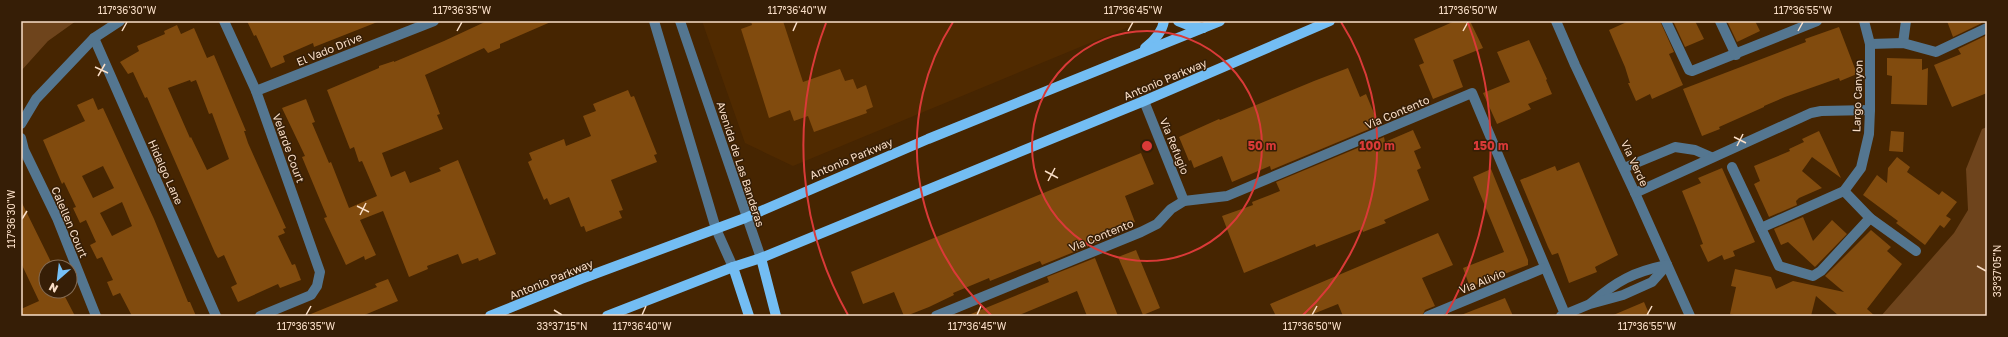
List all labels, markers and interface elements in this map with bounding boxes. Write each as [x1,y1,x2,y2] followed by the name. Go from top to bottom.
[98,4,157,16] text: 117°36'30"W
[433,4,492,16] text: 117°36'35"W
[768,4,827,16] text: 117°36'40"W
[1104,4,1163,16] text: 117°36'45"W
[1439,4,1498,16] text: 117°36'50"W
[1774,4,1833,16] text: 117°36'55"W
[294,30,364,68] street label: El Vado Drive
[1122,56,1208,102] street label: Antonio Parkway
[1849,60,1865,132] street label: Largo Canyon
[1363,92,1431,131] street label: Via Contento
[715,100,768,229] street label: Avenida de Las Banderas
[270,112,308,184] street label: Velarde Court
[1158,116,1192,177] street label: Via Refugio
[808,135,894,181] street label: Antonio Parkway
[146,138,186,206] street label: Hidalgo Lane
[1248,138,1276,153] text: 50 m
[1359,138,1395,153] text: 100 m
[1474,138,1508,153] text: 150 m
[1619,138,1651,188] street label: Via Verde
[1140,139,1154,153] centre of rings
[49,184,91,260] street label: Calellen Court
[5,189,17,248] text: 117°36'30"W
[1067,216,1136,254] street label: Via Contento
[1991,245,2003,297] text: 33°37'05"N
[507,256,595,302] street label: Antonio Parkway
[38,259,78,299] north arrow
[1457,266,1507,296] street label: Via Alivio
[46,281,60,296] text: N
[277,320,336,332] text: 117°36'35"W
[536,320,588,332] text: 33°37'15"N
[613,320,672,332] text: 117°36'40"W
[948,320,1007,332] text: 117°36'45"W
[1283,320,1342,332] text: 117°36'50"W
[1618,320,1677,332] text: 117°36'55"W

